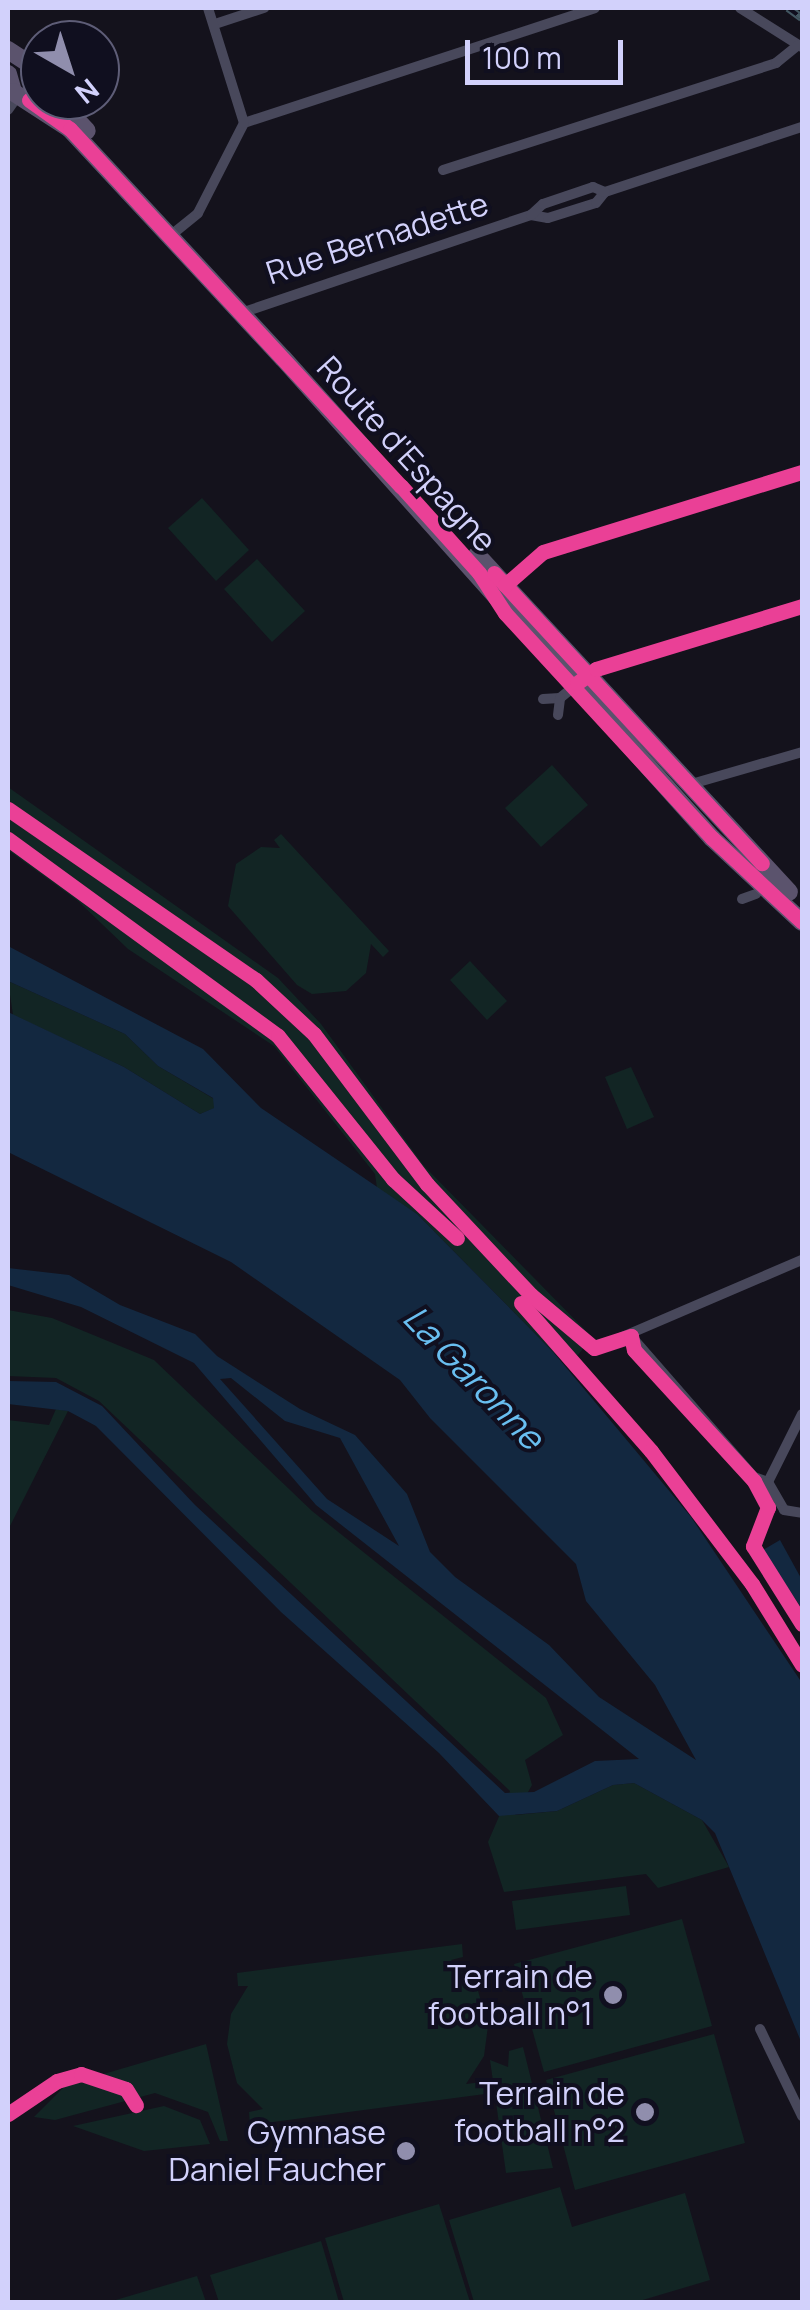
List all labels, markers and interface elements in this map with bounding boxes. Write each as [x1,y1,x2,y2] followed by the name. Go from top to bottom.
[20,20,120,120] north arrow
[470,20,628,82] scale bar
[482,37,562,78] text: 100 m
[68,71,107,113] text: N
[261,184,493,292] street label: Rue Bernadette
[309,348,505,560] street label: Route d'Espagne
[395,1296,553,1458] water label: La Garonne
[428,1958,593,2033] place label: Terrain de football n°1
[602,1984,624,2006] marker: Terrain de football n°1
[454,2075,625,2150] place label: Terrain de football n°2
[634,2101,656,2123] marker: Terrain de football n°2
[168,2114,386,2189] place label: Gymnase Daniel Faucher
[395,2140,417,2162] marker: Gymnase Daniel Faucher

